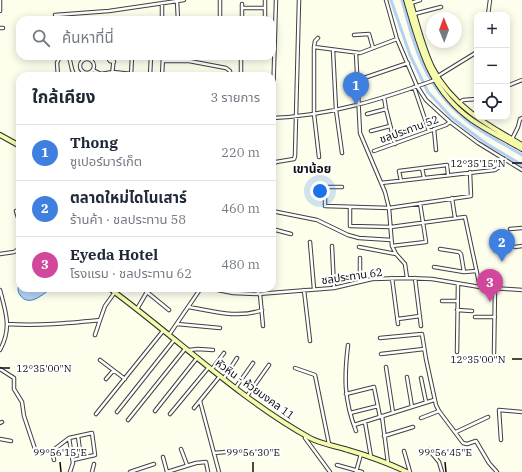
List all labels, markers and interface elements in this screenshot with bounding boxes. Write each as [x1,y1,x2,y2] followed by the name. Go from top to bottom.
[426,12,462,48] north arrow
[474,12,510,120] map controls
[474,12,510,48] button: +
[16,16,276,60] search box
[30,27,52,49] icon: search
[62,28,114,47] text: ค้นหาที่นี่
[474,48,510,84] button: −
[343,72,369,105] pin: 1
[474,84,510,120] button: locate
[32,86,95,108] text: ใกล้เคียง
[210,89,260,106] text: 3 รายการ
[378,112,440,146] street label: ชลประทาน 52
[70,133,118,152] text: Thong
[41,144,49,161] text: 1
[221,144,260,161] text: 220 m
[70,153,142,170] text: ซูเปอร์มาร์เก็ต
[451,157,506,170] text: 12°35'15"N
[293,161,331,176] district label: เขาน้อย
[310,181,330,201] your location
[70,188,187,207] text: ตลาดใหม่ไดโนเสาร์
[41,200,49,217] text: 2
[221,200,260,217] text: 460 m
[70,211,186,228] text: ร้านค้า · ชลประทาน 58
[489,229,515,262] pin: 2
[70,245,158,264] text: Eyeda Hotel
[41,256,49,273] text: 3
[221,256,260,273] text: 480 m
[70,265,192,282] text: โรงแรม · ชลประทาน 62
[320,265,384,287] street label: ชลประทาน 62
[477,269,503,302] pin: 3
[451,353,506,366] text: 12°35'00"N
[213,356,297,422] street label: หัวหิน - ห้วยมงคล 11
[17,362,72,375] text: 12°35'00"N
[33,446,87,459] text: 99°56'15"E
[226,446,280,459] text: 99°56'30"E
[418,446,472,459] text: 99°56'45"E

